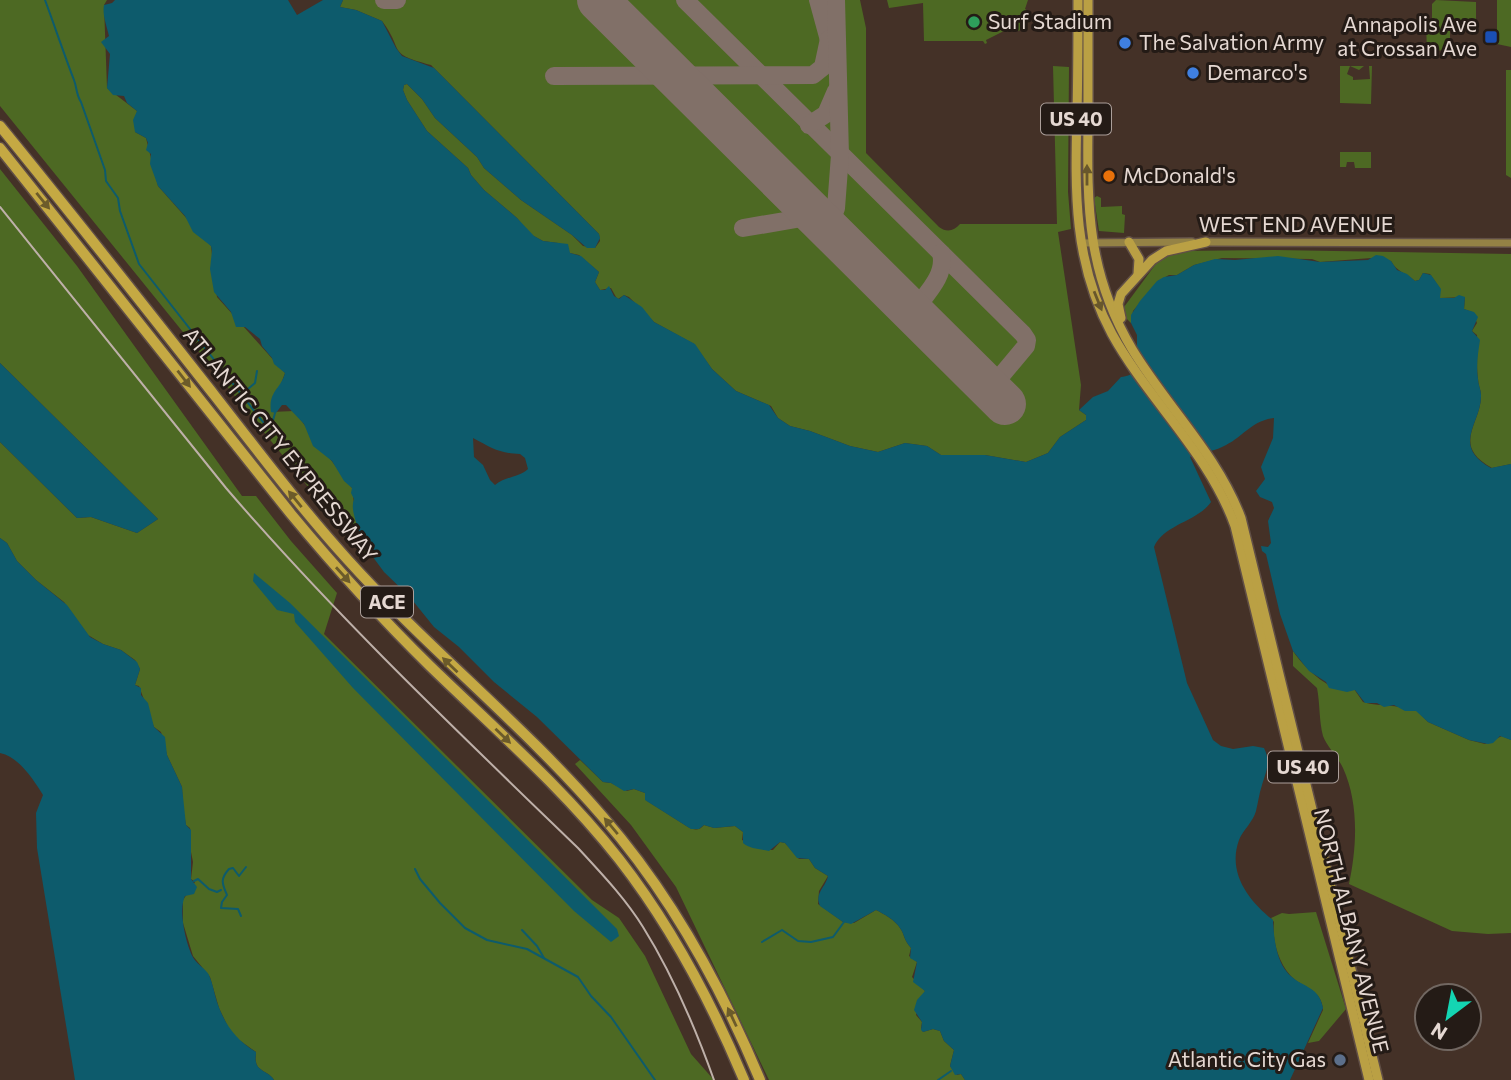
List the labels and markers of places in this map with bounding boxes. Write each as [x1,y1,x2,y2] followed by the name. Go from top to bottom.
[988,8,1112,33] place label: Surf Stadium
[1337,11,1477,60] place label: Annapolis Ave at Crossan Ave
[966,14,982,30] marker: Surf Stadium
[1139,29,1324,54] place label: The Salvation Army
[1483,29,1499,45] marker: Annapolis Ave at Crossan Ave
[1117,35,1133,51] marker: The Salvation Army
[1207,59,1308,84] place label: Demarco's
[1185,65,1201,81] marker: Demarco's
[1123,162,1236,187] place label: McDonald's
[1101,168,1117,184] marker: McDonald's
[1168,1046,1326,1071] place label: Atlantic City Gas
[1332,1052,1348,1068] marker: Atlantic City Gas

